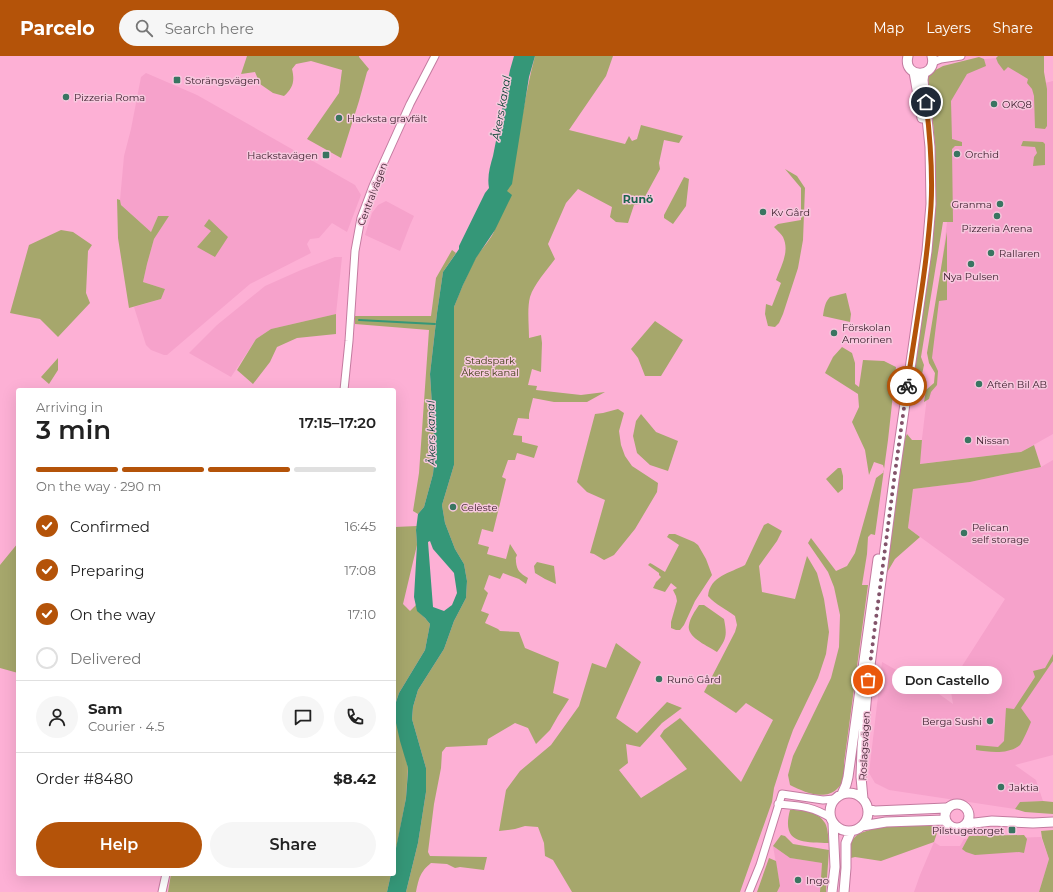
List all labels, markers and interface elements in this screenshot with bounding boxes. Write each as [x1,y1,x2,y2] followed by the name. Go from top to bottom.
[119,10,399,46] search box
[20,17,95,40] text: Parcelo
[133,17,155,39] icon: search
[165,19,254,38] text: Search here
[873,19,904,37] text: Map
[926,19,971,37] text: Layers
[993,19,1033,37] text: Share
[185,74,260,87] place label: Storängsvägen
[172,75,182,85] marker: Storängsvägen
[488,75,514,142] water label: Åkers kanal
[909,85,943,119] pin
[74,91,145,104] place label: Pizzeria Roma
[915,91,937,113] icon: home
[61,92,71,102] marker: Pizzeria Roma
[1002,98,1032,111] place label: OKQ8
[989,99,999,109] marker: OKQ8
[347,112,427,125] place label: Hacksta gravfält
[334,113,344,123] marker: Hacksta gravfält
[965,148,999,161] place label: Orchid
[247,149,318,162] place label: Hackstavägen
[952,149,962,159] marker: Orchid
[321,150,331,160] marker: Hackstavägen
[354,161,390,228] street label: Centralvägen
[623,192,653,206] district label: Runö
[951,198,992,211] place label: Granma
[995,199,1005,209] marker: Granma
[771,206,810,219] place label: Kv Gård
[758,207,768,217] marker: Kv Gård
[992,211,1002,221] marker: Pizzeria Arena
[962,222,1032,235] place label: Pizzeria Arena
[999,247,1040,260] place label: Rallaren
[986,248,996,258] marker: Rallaren
[966,259,976,269] marker: Nya Pulsen
[943,270,999,283] place label: Nya Pulsen
[842,321,892,346] place label: Förskolan Amorinen
[829,328,839,338] marker: Förskolan Amorinen
[461,354,519,379] park label: Stadspark Åkers kanal
[887,366,927,406] courier
[896,375,918,397] icon: bike
[987,378,1047,391] place label: Aftén Bil AB
[974,379,984,389] marker: Aftén Bil AB
[36,399,103,415] text: Arriving in
[423,400,439,467] water label: Åkers kanal
[299,413,376,432] text: 17:15–17:20
[36,414,111,446] text: 3 min
[976,434,1009,447] place label: Nissan
[963,435,973,445] marker: Nissan
[36,478,161,494] text: On the way · 290 m
[461,501,497,514] place label: Celèste
[448,502,458,512] marker: Celèste
[36,515,58,537] icon: check
[70,517,150,536] text: Confirmed
[345,518,376,534] text: 16:45
[972,521,1029,546] place label: Pelican self storage
[959,528,969,538] marker: Pelican self storage
[36,559,58,581] icon: check
[70,561,145,580] text: Preparing
[344,562,376,578] text: 17:08
[36,603,58,625] icon: check
[70,605,155,624] text: On the way
[348,606,376,622] text: 17:10
[70,649,142,668] text: Delivered
[851,663,885,697] pin
[892,666,1002,694] callout: Don Castello
[857,669,879,691] icon: bag
[905,672,989,688] text: Don Castello
[667,673,721,686] place label: Runö Gård
[654,674,664,684] marker: Runö Gård
[36,696,78,738] button: person
[282,696,324,738] button: chat
[334,696,376,738] button: phone
[88,699,123,718] text: Sam
[856,711,873,781] street label: Roslagsvägen
[922,715,982,728] place label: Berga Sushi
[985,716,995,726] marker: Berga Sushi
[88,718,165,734] text: Courier · 4.5
[36,769,133,788] text: Order #8480
[333,769,376,788] text: $8.42
[1008,781,1039,794] place label: Jaktia
[996,782,1006,792] marker: Jaktia
[36,822,202,868] button: Help
[210,822,376,868] button: Share
[932,824,1004,837] place label: Pilstugetorget
[1007,825,1017,835] marker: Pilstugetorget
[806,874,829,887] place label: Ingo
[793,875,803,885] marker: Ingo

